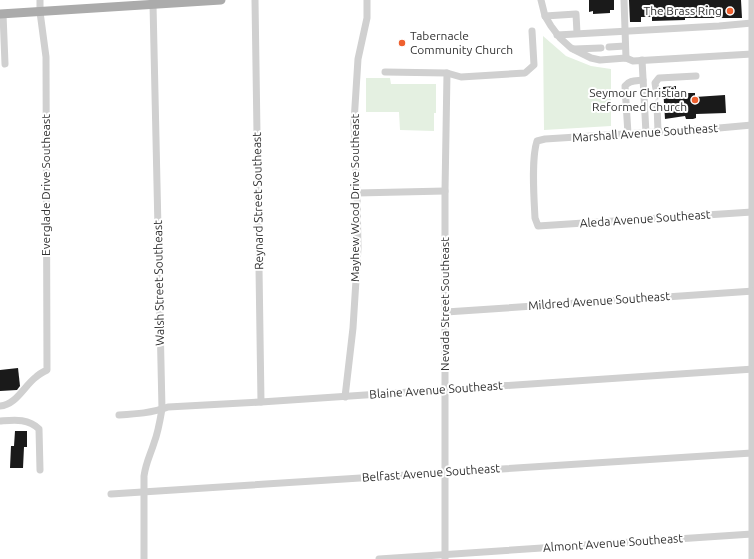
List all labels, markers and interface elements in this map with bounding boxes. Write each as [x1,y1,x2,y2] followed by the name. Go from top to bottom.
[643,4,722,17] place label: The Brass Ring
[725,6,735,16] marker: The Brass Ring
[410,29,513,56] place label: Tabernacle Community Church
[397,38,407,48] marker: Tabernacle Community Church
[589,86,687,113] place label: Seymour Christian Reformed Church
[690,95,700,105] marker: Seymour Christian Reformed Church
[39,114,52,256] street label: Everglade Drive Southeast
[348,114,361,282] street label: Mayhew Wood Drive Southeast
[572,121,719,144] street label: Marshall Avenue Southeast
[250,132,265,270] street label: Reynard Street Southeast
[579,207,711,230] street label: Aleda Avenue Southeast
[151,220,166,346] street label: Walsh Street Southeast
[438,237,451,371] street label: Nevada Street Southeast
[528,289,671,312] street label: Mildred Avenue Southeast
[369,378,503,401] street label: Blaine Avenue Southeast
[361,461,501,484] street label: Belfast Avenue Southeast
[543,531,684,554] street label: Almont Avenue Southeast

